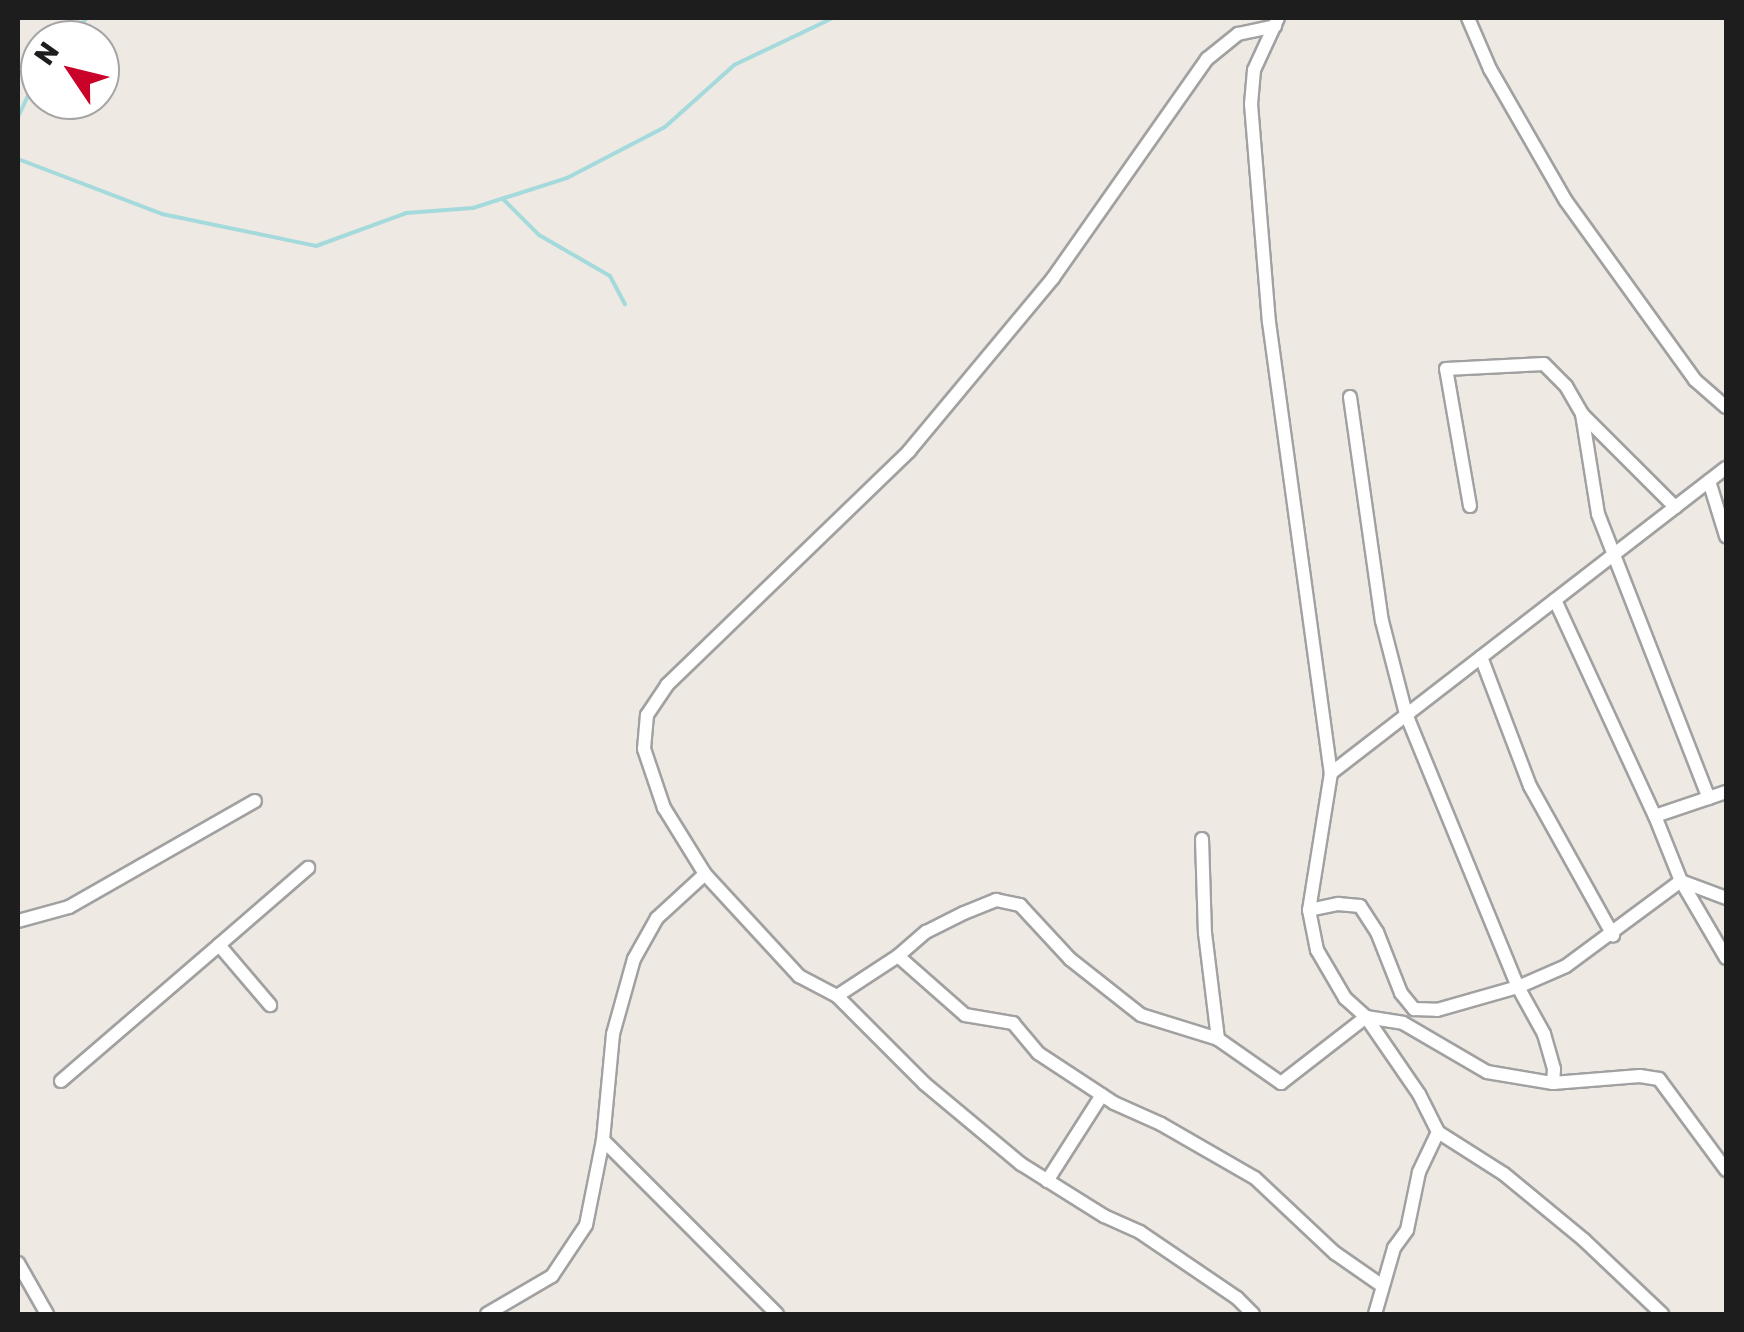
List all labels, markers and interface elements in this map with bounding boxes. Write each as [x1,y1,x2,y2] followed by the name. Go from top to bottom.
[20,20,120,120] north arrow
[27,36,66,71] text: N

